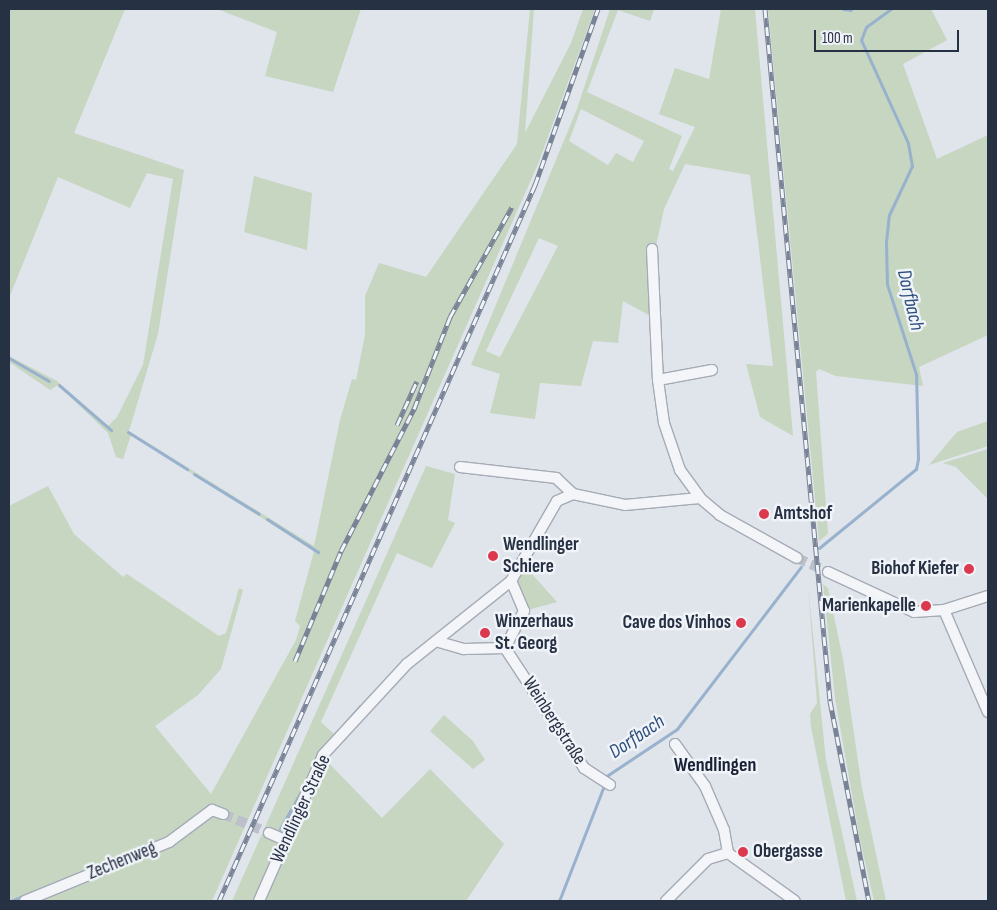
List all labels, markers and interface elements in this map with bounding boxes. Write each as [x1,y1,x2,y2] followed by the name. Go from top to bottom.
[817,20,962,52] scale bar
[822,29,853,48] text: 100 m
[891,267,929,333] water label: Dorfbach
[774,503,832,525] place label: Amtshof
[758,508,770,520] marker: Amtshof
[503,534,579,578] place label: Wendlinger Schiere
[487,550,499,562] marker: Wendlinger Schiere
[871,558,959,580] place label: Biohof Kiefer
[963,563,975,575] marker: Biohof Kiefer
[822,595,916,617] place label: Marienkapelle
[920,600,932,612] marker: Marienkapelle
[495,611,573,655] place label: Winzerhaus St. Georg
[622,612,731,634] place label: Cave dos Vinhos
[735,617,747,629] marker: Cave dos Vinhos
[479,627,491,639] marker: Winzerhaus St. Georg
[517,673,591,769] street label: Weinbergstraße
[605,710,669,764] water label: Dorfbach
[266,751,336,867] street label: Wendlinger Straße
[674,753,756,777] district label: Wendlingen
[84,837,160,885] street label: Zechenweg
[753,841,823,863] place label: Obergasse
[737,846,749,858] marker: Obergasse

